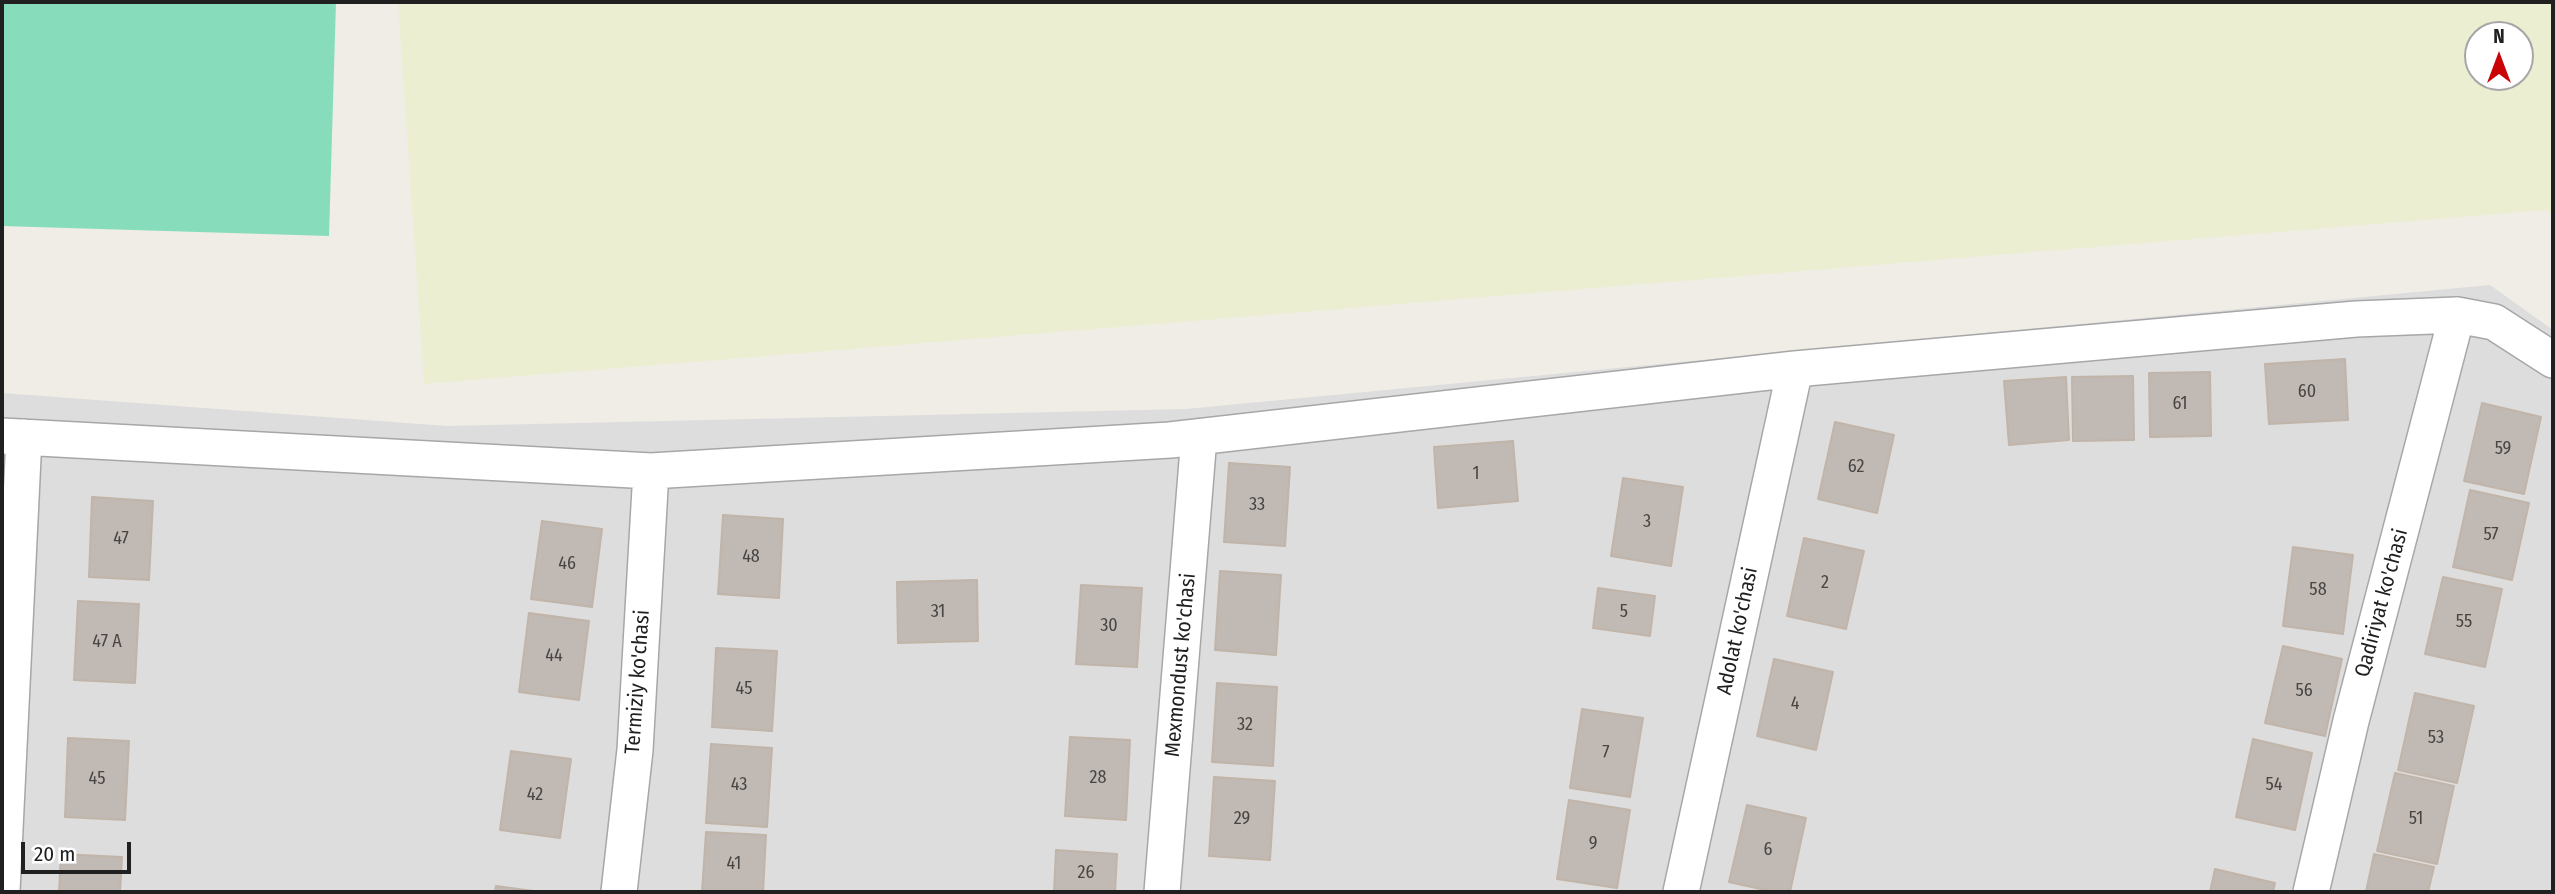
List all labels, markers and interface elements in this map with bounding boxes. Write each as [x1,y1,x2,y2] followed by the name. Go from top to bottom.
[2464,21,2534,91] north arrow
[2493,25,2505,48] text: N
[2298,381,2316,403] house number: 60
[2172,393,2188,415] house number: 61
[2495,438,2511,460] house number: 59
[1848,456,1864,478] house number: 62
[1472,463,1480,485] house number: 1
[1249,494,1265,516] house number: 33
[1643,511,1651,533] house number: 3
[2483,524,2499,546] house number: 57
[2350,526,2414,680] street label: Qadiriyat ko'chasi
[113,528,129,550] house number: 47
[742,546,760,568] house number: 48
[558,553,576,575] house number: 46
[1712,565,1764,697] street label: Adolat ko'chasi
[1160,572,1202,758] street label: Mexmondust ko'chasi
[1821,572,1829,594] house number: 2
[2309,579,2327,601] house number: 58
[931,601,945,623] house number: 31
[1620,601,1628,623] house number: 5
[620,609,656,755] street label: Termiziy ko'chasi
[2456,611,2472,633] house number: 55
[1100,615,1118,637] house number: 30
[92,631,122,653] house number: 47 А
[545,645,563,667] house number: 44
[736,678,752,700] house number: 45
[2295,680,2313,702] house number: 56
[1791,693,1799,715] house number: 4
[1237,714,1253,736] house number: 32
[2428,727,2444,749] house number: 53
[1602,742,1610,764] house number: 7
[1090,767,1106,789] house number: 28
[89,768,105,790] house number: 45
[731,774,747,796] house number: 43
[2266,774,2282,796] house number: 54
[527,784,543,806] house number: 42
[1234,808,1250,830] house number: 29
[2409,808,2423,830] house number: 51
[24,828,135,872] scale bar
[1589,833,1597,855] house number: 9
[1764,839,1772,861] house number: 6
[34,841,75,867] text: 20 m
[727,853,741,875] house number: 41
[1078,862,1094,884] house number: 26

